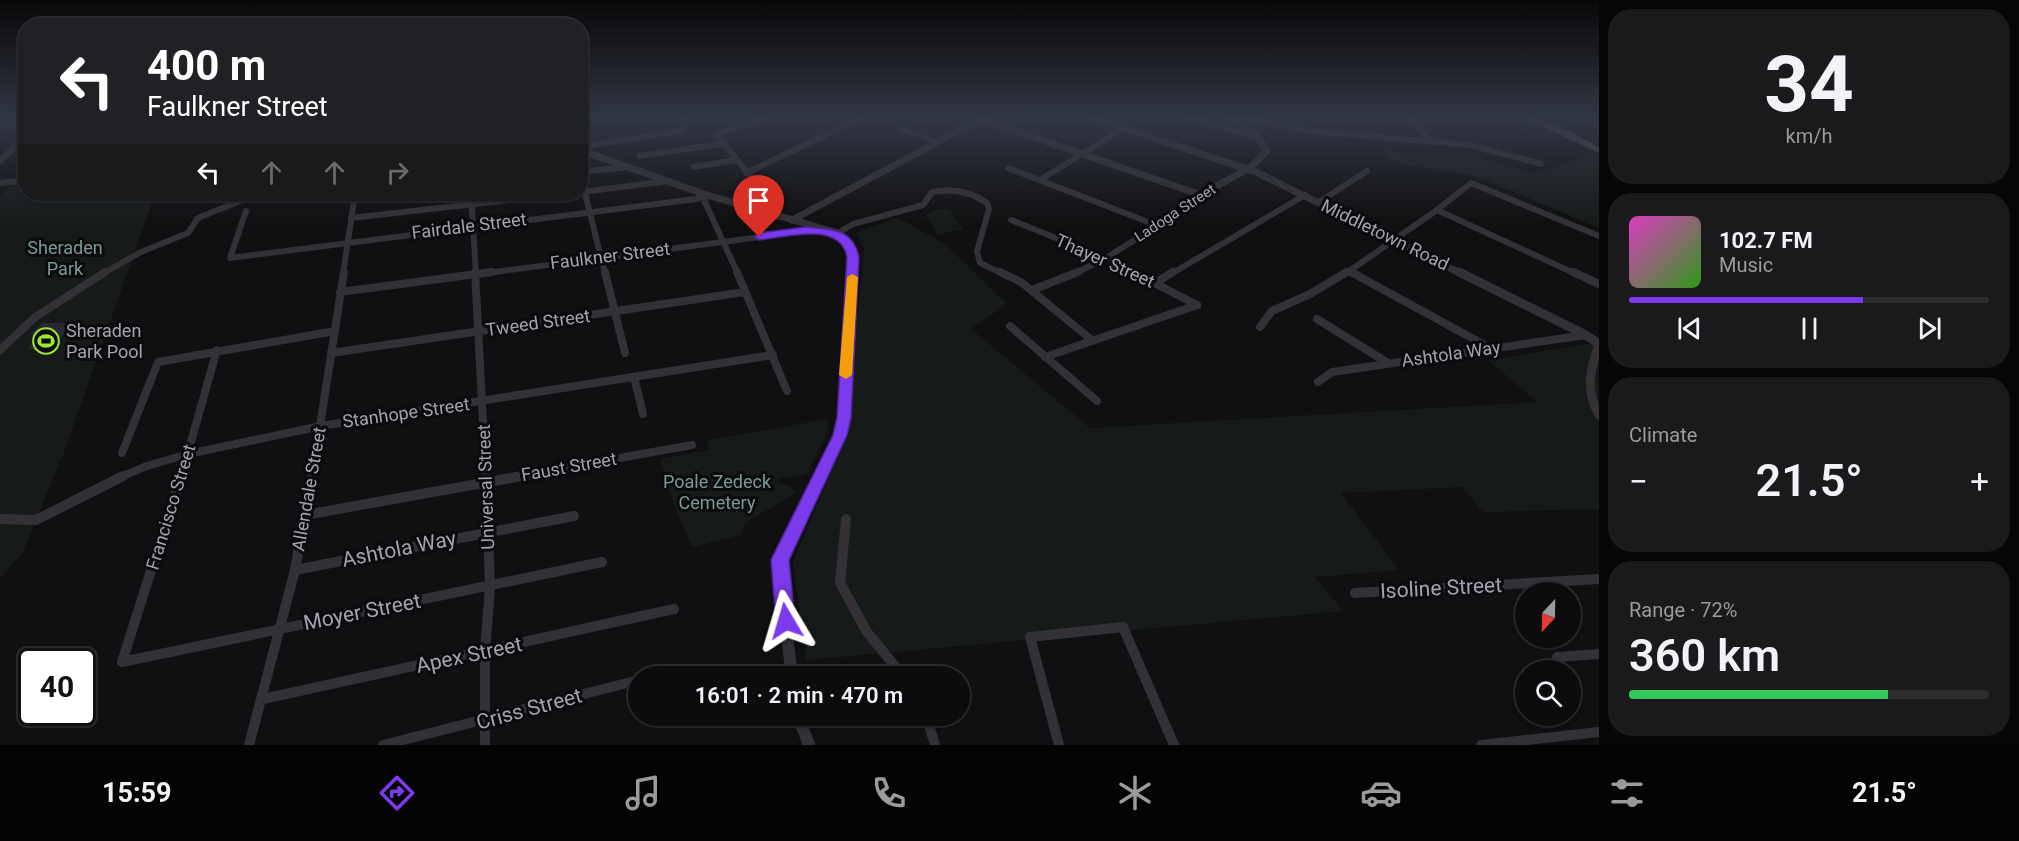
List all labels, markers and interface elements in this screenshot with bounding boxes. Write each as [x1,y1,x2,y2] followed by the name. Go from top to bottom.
[1764,39,1854,130] text: 34
[147,41,266,90] text: 400 m
[48,42,126,120] icon: left
[147,91,328,123] text: Faulkner Street
[1786,124,1832,148] text: km/h
[192,156,225,189] icon: left
[255,156,288,189] icon: ahead
[318,156,351,189] icon: ahead
[381,156,414,189] icon: right
[733,175,784,237] pin
[1131,180,1219,246] street label: Ladoga Street
[742,184,775,217] icon: arrive
[1318,195,1453,275] street label: Middletown Road
[410,208,528,243] street label: Fairdale Street
[1719,228,1813,253] text: 102.7 FM
[1052,229,1158,292] street label: Thayer Street
[27,237,103,279] park label: Sheraden Park
[549,238,671,273] street label: Faulkner Street
[1719,253,1773,277] text: Music
[484,305,591,340] street label: Tweed Street
[1673,312,1706,345] icon: previous
[1793,312,1826,345] icon: pause
[1913,312,1946,345] icon: next
[66,320,143,362] place label: Sheraden Park Pool
[31,326,61,356] sports icon: Sheraden Park Pool
[1400,336,1502,371] street label: Ashtola Way
[341,393,471,432] street label: Stanhope Street
[1629,423,1697,447] text: Climate
[473,424,498,550] street label: Universal Street
[287,425,330,553] street label: Allendale Street
[141,442,200,572] street label: Francisco Street
[520,448,618,485] street label: Faust Street
[1755,454,1863,507] text: 21.5°
[1629,462,1648,501] text: −
[1970,462,1989,501] text: +
[663,471,772,513] park label: Poale Zedeck Cemetery
[340,526,458,572] street label: Ashtola Way
[1379,573,1503,603] street label: Isoline Street
[1515,582,1581,648] north arrow
[1515,582,1581,726] map controls
[301,589,423,635] street label: Moyer Street
[754,589,818,653] position arrow
[1629,598,1737,622] text: Range · 72%
[1629,629,1780,682] text: 360 km
[414,632,524,678] street label: Apex Street
[18,648,96,726] speed limit sign: 40
[1515,660,1581,726] button: search
[474,683,584,735] street label: Criss Street
[695,683,903,708] text: 16:01 · 2 min · 470 m
[376,772,418,814] icon: directions
[622,772,664,814] icon: music
[868,772,910,814] icon: phone
[1114,772,1156,814] icon: climate
[1360,772,1402,814] icon: car
[1606,772,1648,814] icon: filters
[102,777,172,809] text: 15:59
[1852,777,1917,809] text: 21.5°

